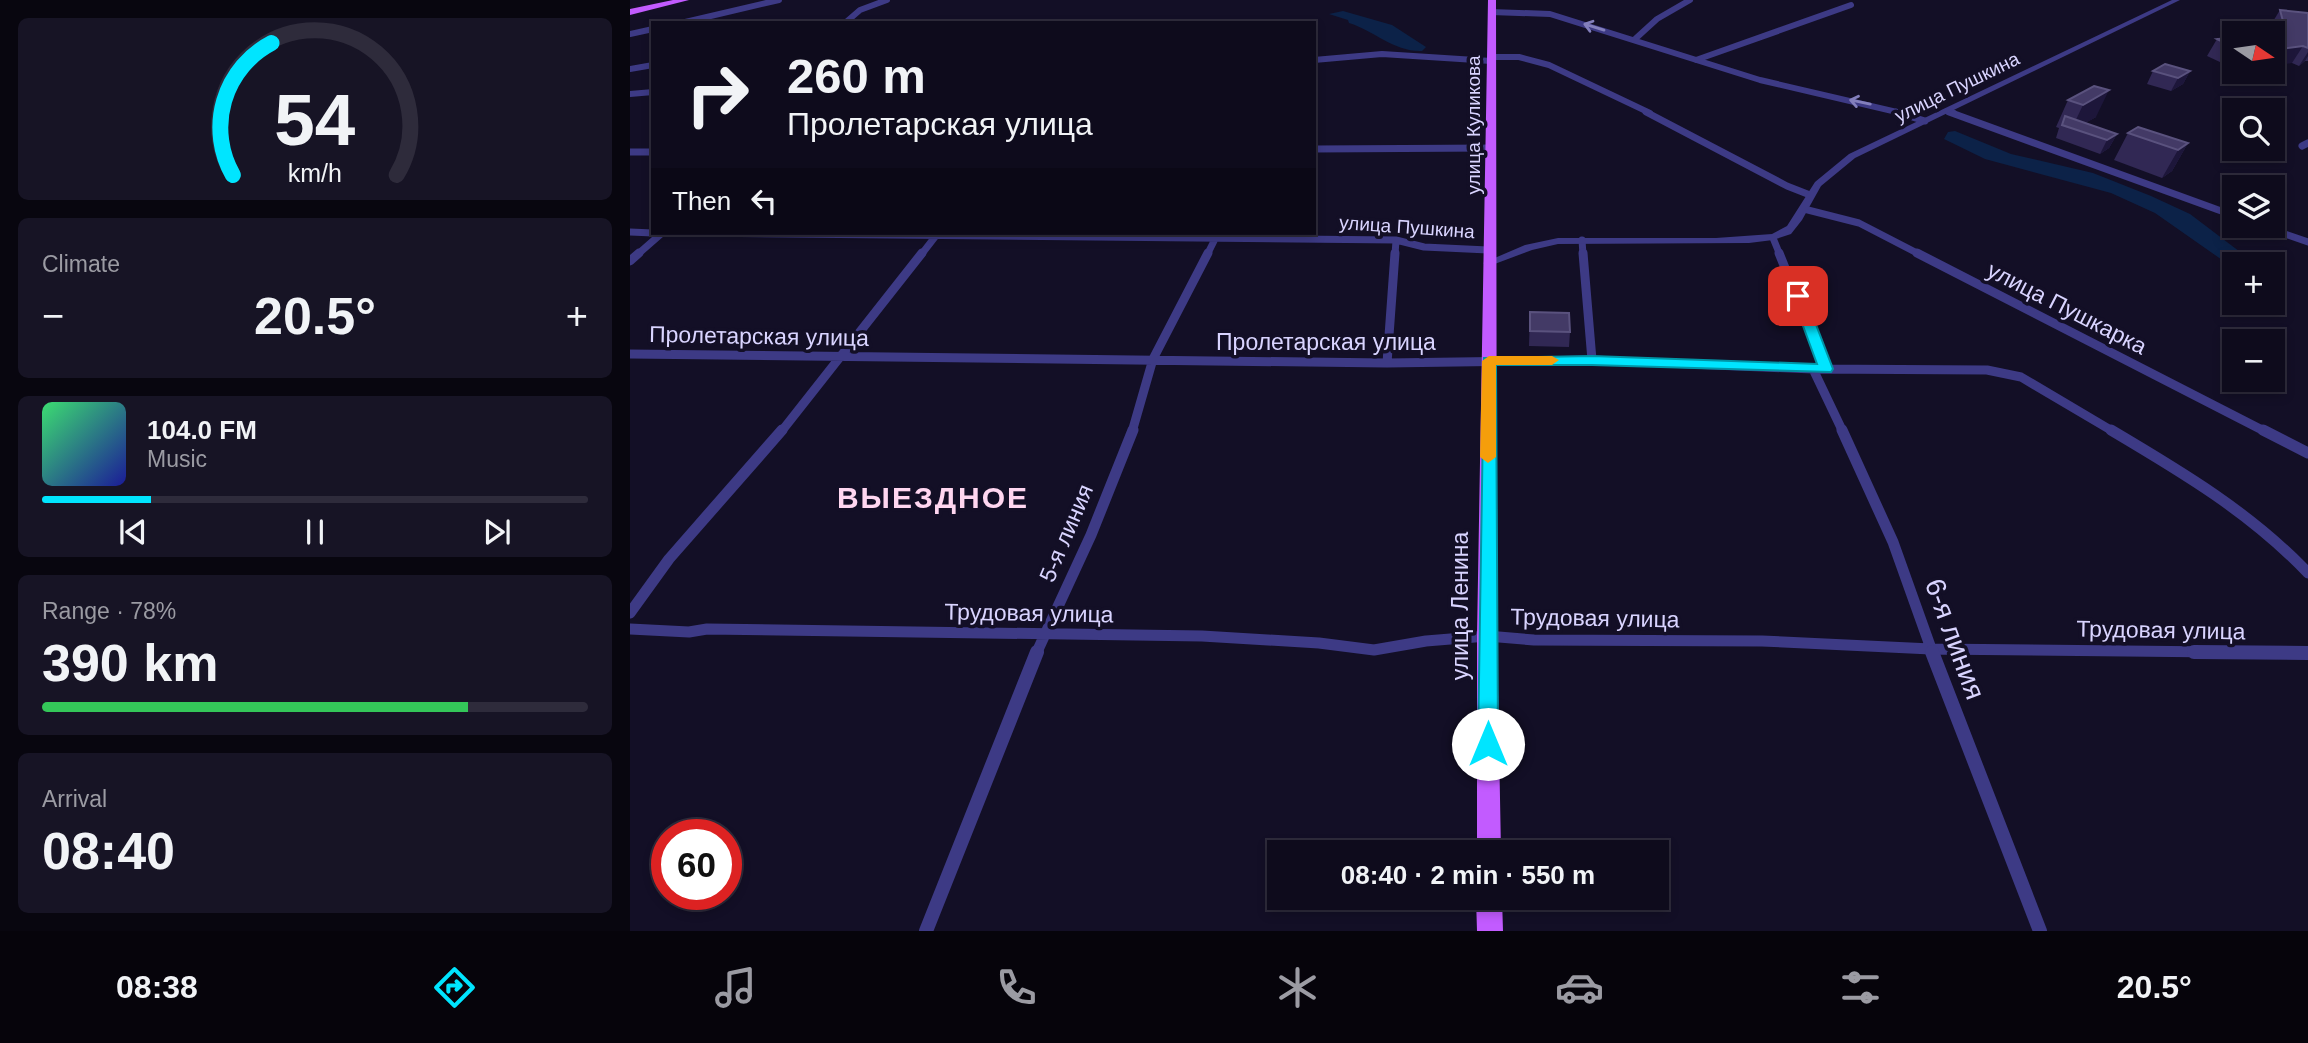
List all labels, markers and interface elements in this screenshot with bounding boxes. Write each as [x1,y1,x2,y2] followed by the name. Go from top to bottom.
[1583,20,1605,33] one-way arrow
[2222,21,2286,84] north arrow
[2222,21,2285,392] map controls
[1891,48,2023,126] street label: улица Пушкина
[672,49,763,140] icon: right
[787,49,926,103] text: 260 m
[1463,55,1484,194] street label: улица Куликова
[275,79,356,160] text: 54
[1849,95,1872,109] one-way arrow
[2222,98,2285,161] button: search
[787,106,1093,142] text: Пролетарская улица
[288,159,342,187] text: km/h
[2222,175,2285,238] button: layers
[745,182,783,220] icon: left
[672,186,731,216] text: Then
[1338,212,1476,242] street label: улица Пушкина
[42,251,120,277] text: Climate
[2222,252,2285,315] button: +
[1983,257,2151,360] street label: улица Пушкарка
[1768,266,1828,326] pin
[1779,277,1817,315] icon: arrive
[254,287,376,345] text: 20.5°
[42,295,64,337] text: −
[566,295,588,337] text: +
[649,321,869,351] street label: Пролетарская улица
[1216,329,1436,355] street label: Пролетарская улица
[2222,329,2285,392] button: −
[147,415,257,445] text: 104.0 FM
[147,446,207,472] text: Music
[1034,480,1098,586] street label: 5-я линия
[837,481,1029,514] district label: ВЫЕЗДНОЕ
[114,513,152,551] icon: previous
[296,513,334,551] icon: pause
[478,513,516,551] icon: next
[1447,532,1473,680] street label: улица Ленина
[1919,574,1991,704] street label: 6-я линия
[42,598,176,624] text: Range · 78%
[944,599,1114,627] street label: Трудовая улица
[1510,604,1680,632] street label: Трудовая улица
[2076,616,2246,644] street label: Трудовая улица
[42,634,218,692] text: 390 km
[1451,707,1525,781] position arrow
[42,786,107,812] text: Arrival
[651,819,742,910] speed limit sign: 60
[42,822,175,880] text: 08:40
[1341,860,1595,890] text: 08:40 · 2 min · 550 m
[430,963,479,1012] icon: directions
[711,963,760,1012] icon: music
[992,963,1041,1012] icon: phone
[1273,963,1322,1012] icon: climate
[1555,963,1604,1012] icon: car
[1836,963,1885,1012] icon: filters
[116,969,198,1005] text: 08:38
[2117,969,2192,1005] text: 20.5°

